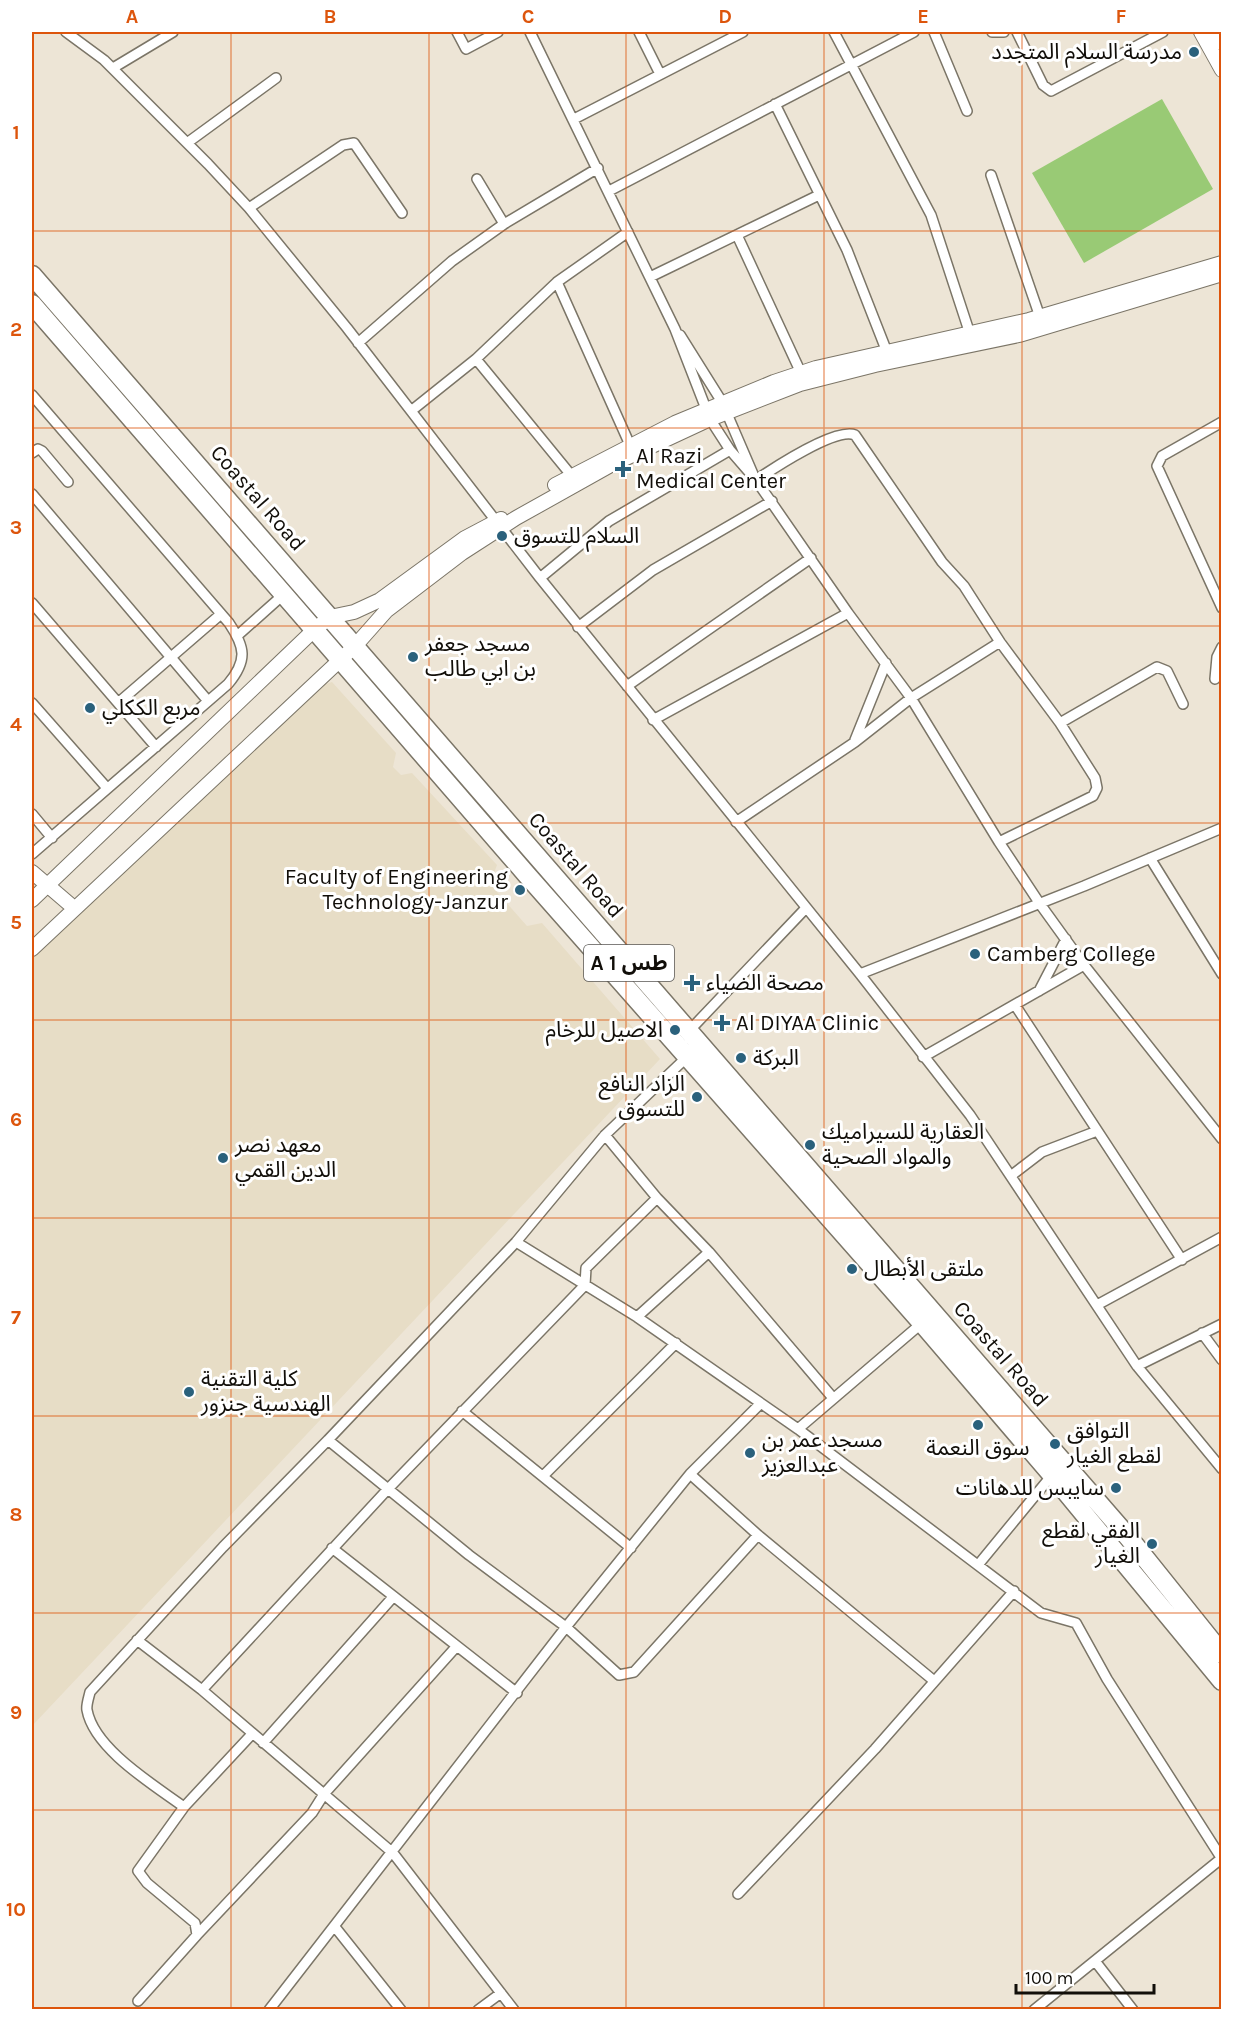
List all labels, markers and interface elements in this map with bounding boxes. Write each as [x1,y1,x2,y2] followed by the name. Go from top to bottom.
[126,5,139,28] text: A
[324,5,336,28] text: B
[522,5,534,28] text: C
[718,5,732,28] text: D
[917,5,929,28] text: E
[1116,5,1127,28] text: F
[991,39,1182,68] place label: مدرسة السلام المتجدد
[1187,45,1201,59] marker: مدرسة السلام المتجدد
[12,121,20,144] text: 1
[10,318,22,341] text: 2
[205,440,311,556] street label: Coastal Road
[636,443,786,494] place label: Al Razi Medical Center
[614,460,632,478] marker: Al Razi Medical Center
[10,516,22,539] text: 3
[514,523,639,552] place label: السلام للتسوق
[495,529,509,543] marker: السلام للتسوق
[424,631,536,685] place label: مسجد جعفر بن ابي طالب
[406,650,420,664] marker: مسجد جعفر بن ابي طالب
[102,695,201,724] place label: مربع الككلي
[83,701,97,715] marker: مربع الككلي
[10,713,22,736] text: 4
[523,807,629,923] street label: Coastal Road
[285,864,509,915] place label: Faculty of Engineering Technology-Janzur
[513,883,527,897] marker: Faculty of Engineering Technology-Janzur
[10,911,22,934] text: 5
[987,941,1156,967] place label: Camberg College
[584,945,674,981] road number: A 1 طس
[968,947,982,961] marker: Camberg College
[706,970,824,996] place label: مصحة الضياء
[683,974,701,992] marker: مصحة الضياء
[736,1010,879,1036] place label: Al DIYAA Clinic
[713,1014,731,1032] marker: Al DIYAA Clinic
[545,1017,663,1046] place label: الاصيل للرخام
[668,1023,682,1037] marker: الاصيل للرخام
[753,1045,799,1071] place label: البركة
[734,1051,748,1065] marker: البركة
[599,1071,685,1122] place label: الزاد النافع للتسوق
[690,1090,704,1104] marker: الزاد النافع للتسوق
[10,1108,22,1131] text: 6
[822,1119,984,1170] place label: العقارية للسيراميك والمواد الصحية
[234,1132,336,1186] place label: معهد نصر الدين القمي
[803,1138,817,1152] marker: العقارية للسيراميك والمواد الصحية
[216,1151,230,1165] marker: معهد نصر الدين القمي
[864,1256,984,1282] place label: ملتقى الأبطال
[845,1262,859,1276] marker: ملتقى الأبطال
[948,1296,1054,1412] street label: Coastal Road
[11,1306,21,1329] text: 7
[200,1366,331,1417] place label: كلية التقنية الهندسية جنزور
[182,1385,196,1399] marker: كلية التقنية الهندسية جنزور
[971,1418,985,1432] marker: سوق النعمة
[1066,1418,1161,1472] place label: التوافق لقطع الغيار
[761,1427,883,1478] place label: مسجد عمر بن عبدالعزيز
[926,1435,1030,1461] place label: سوق النعمة
[1048,1437,1062,1451] marker: التوافق لقطع الغيار
[743,1446,757,1460] marker: مسجد عمر بن عبدالعزيز
[956,1475,1104,1501] place label: سايبس للدهانات
[1109,1481,1123,1495] marker: سايبس للدهانات
[10,1503,22,1526] text: 8
[1042,1518,1140,1569] place label: الفقي لقطع الغيار
[1145,1537,1159,1551] marker: الفقي لقطع الغيار
[10,1701,22,1724] text: 9
[6,1898,26,1921] text: 10
[1016,1957,1154,1995] scale bar
[1025,1967,1073,1989] text: 100 m

